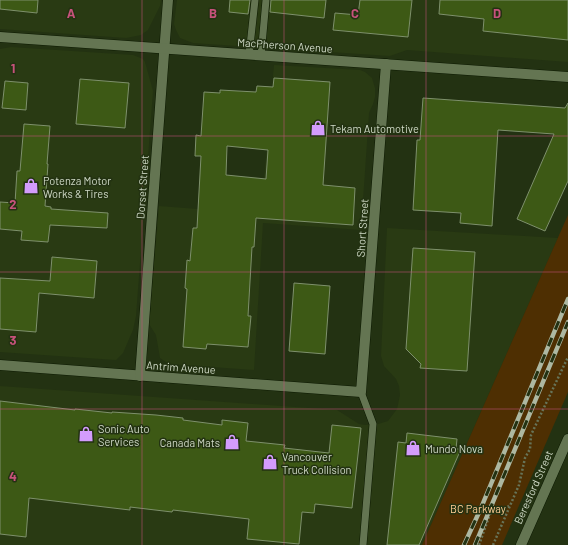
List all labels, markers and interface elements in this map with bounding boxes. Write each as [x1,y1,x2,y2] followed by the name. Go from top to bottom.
[67,5,76,21] text: A
[209,5,217,21] text: B
[351,5,359,21] text: C
[493,5,501,21] text: D
[237,35,333,55] street label: MacPherson Avenue
[11,60,15,76] text: 1
[309,119,327,137] shop icon: Tekam Automotive
[330,122,419,135] place label: Tekam Automotive
[133,155,151,219] street label: Dorset Street
[43,174,111,200] place label: Potenza Motor Works & Tires
[22,177,40,195] shop icon: Potenza Motor Works & Tires
[9,196,17,212] text: 2
[353,198,371,258] street label: Short Street
[9,332,17,348] text: 3
[146,358,216,376] street label: Antrim Avenue
[98,422,149,448] place label: Sonic Auto Services
[77,425,95,443] shop icon: Sonic Auto Services
[223,433,241,451] shop icon: Canada Mats
[160,436,220,449] place label: Canada Mats
[404,439,422,457] shop icon: Mundo Nova
[425,442,483,455] place label: Mundo Nova
[511,448,555,526] street label: Beresford Street
[282,450,352,476] place label: Vancouver Truck Collision
[261,453,279,471] shop icon: Vancouver Truck Collision
[9,468,17,484] text: 4
[450,502,506,515] park label: BC Parkway

